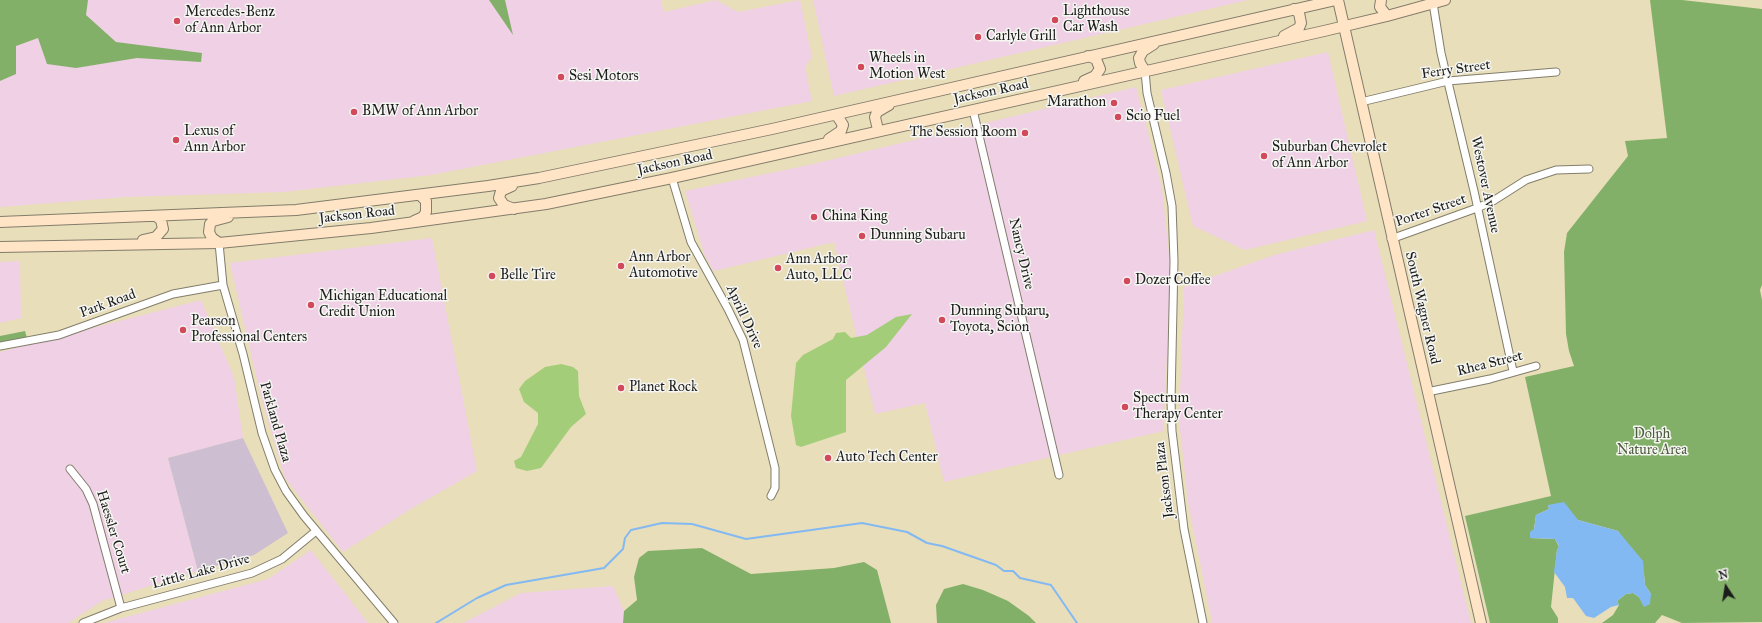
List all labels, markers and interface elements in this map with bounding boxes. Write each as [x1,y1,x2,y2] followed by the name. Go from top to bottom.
[1063,4,1130,36] place label: Lighthouse Car Wash
[185,5,275,38] place label: Mercedes-Benz of Ann Arbor
[1050,15,1060,25] marker: Lighthouse Car Wash
[172,16,182,26] marker: Mercedes-Benz of Ann Arbor
[986,29,1056,45] place label: Carlyle Grill
[973,32,983,42] marker: Carlyle Grill
[869,51,946,84] place label: Wheels in Motion West
[1420,57,1492,83] street label: Ferry Street
[856,62,866,72] marker: Wheels in Motion West
[569,69,639,85] place label: Sesi Motors
[556,72,566,82] marker: Sesi Motors
[952,76,1030,108] street label: Jackson Road
[1047,95,1106,111] place label: Marathon
[1109,98,1119,108] marker: Marathon
[362,104,478,120] place label: BMW of Ann Arbor
[349,107,359,117] marker: BMW of Ann Arbor
[1126,109,1180,125] place label: Scio Fuel
[1113,112,1123,122] marker: Scio Fuel
[184,124,245,156] place label: Lexus of Ann Arbor
[909,125,1017,141] place label: The Session Room
[1020,128,1030,138] marker: The Session Room
[171,135,181,145] marker: Lexus of Ann Arbor
[1467,135,1503,235] street label: Westover Avenue
[1272,140,1387,172] place label: Suburban Chevrolet of Ann Arbor
[636,147,714,179] street label: Jackson Road
[1259,151,1269,161] marker: Suburban Chevrolet of Ann Arbor
[1393,191,1469,231] street label: Porter Street
[318,203,396,227] street label: Jackson Road
[822,209,888,225] place label: China King
[809,212,819,222] marker: China King
[1005,217,1037,291] street label: Nancy Drive
[870,228,966,244] place label: Dunning Subaru
[857,231,867,241] marker: Dunning Subaru
[629,250,698,282] place label: Ann Arbor Automotive
[1401,250,1443,366] street label: South Wagner Road
[786,252,852,284] place label: Ann Arbor Auto, LLC
[616,261,626,271] marker: Ann Arbor Automotive
[773,263,783,273] marker: Ann Arbor Auto, LLC
[500,268,556,284] place label: Belle Tire
[487,271,497,281] marker: Belle Tire
[1135,273,1211,289] place label: Dozer Coffee
[1122,276,1132,286] marker: Dozer Coffee
[722,282,766,352] street label: Aprill Drive
[78,286,138,322] street label: Park Road
[319,289,447,322] place label: Michigan Educational Credit Union
[306,300,316,310] marker: Michigan Educational Credit Union
[950,304,1049,336] place label: Dunning Subaru, Toyota, Scion
[191,314,307,346] place label: Pearson Professional Centers
[937,315,947,325] marker: Dunning Subaru, Toyota, Scion
[178,325,188,335] marker: Pearson Professional Centers
[1455,348,1525,380] street label: Rhea Street
[256,380,294,464] street label: Parkland Plaza
[629,380,697,396] place label: Planet Rock
[616,383,626,393] marker: Planet Rock
[1133,391,1223,424] place label: Spectrum Therapy Center
[1120,402,1130,412] marker: Spectrum Therapy Center
[1617,427,1687,460] park label: Dolph Nature Area
[1152,441,1178,519] street label: Jackson Plaza
[836,450,938,466] place label: Auto Tech Center
[823,453,833,463] marker: Auto Tech Center
[92,488,134,576] street label: Haessler Court
[150,551,252,593] street label: Little Lake Drive
[1706,567,1746,607] north arrow
[1717,567,1729,582] text: N

